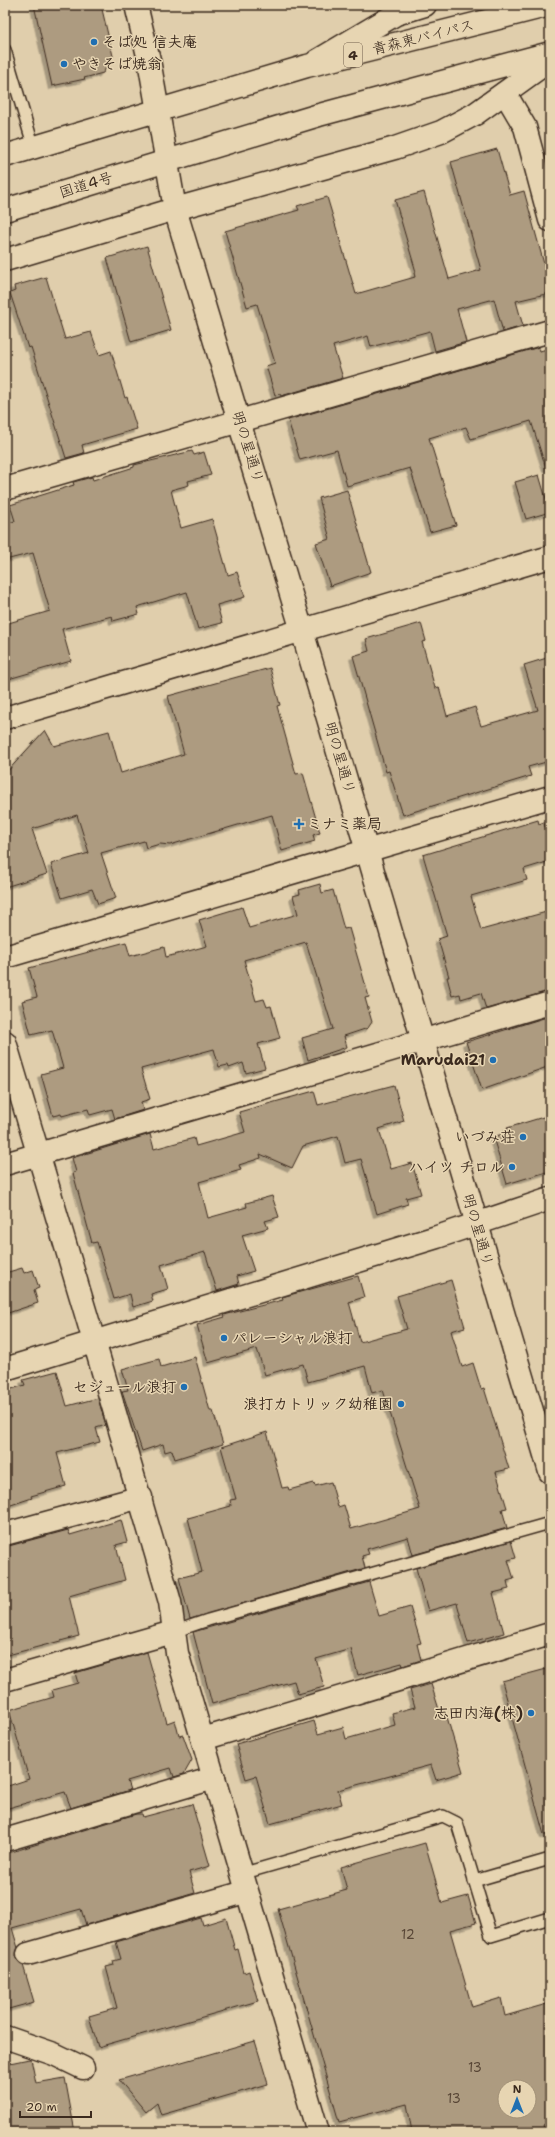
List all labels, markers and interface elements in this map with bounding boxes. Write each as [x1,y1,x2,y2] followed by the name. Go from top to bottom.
[370,15,476,59] street label: 青森東バイパス
[102,32,197,52] place label: そば処 信夫庵
[89,37,99,47] marker: そば処 信夫庵
[344,43,362,67] road number: 4
[72,54,162,74] place label: やきそば焼翁
[59,59,69,69] marker: やきそば焼翁
[57,167,115,203] street label: 国道4号
[227,408,269,486] street label: 明の星通り
[320,719,360,797] street label: 明の星通り
[307,814,382,834] place label: ミナミ薬局
[294,819,304,829] marker: ミナミ薬局
[401,1050,485,1070] place label: Marudai21
[488,1055,498,1065] marker: Marudai21
[455,1127,515,1147] place label: いづみ荘
[518,1132,528,1142] marker: いづみ荘
[409,1157,504,1177] place label: ハイツ チロル
[507,1162,517,1172] marker: ハイツ チロル
[458,1191,498,1269] street label: 明の星通り
[232,1328,352,1348] place label: パレーシャル浪打
[219,1333,229,1343] marker: パレーシャル浪打
[73,1377,176,1397] place label: セジュール浪打
[179,1382,189,1392] marker: セジュール浪打
[243,1394,393,1414] place label: 浪打カトリック幼稚園
[396,1399,406,1409] marker: 浪打カトリック幼稚園
[434,1703,523,1723] place label: 志田内海(株)
[526,1708,536,1718] marker: 志田内海(株)
[401,1926,415,1943] house number: 12
[468,2059,482,2076] house number: 13
[497,2079,537,2119] north arrow
[513,2082,522,2097] text: N
[447,2090,461,2107] house number: 13
[20,2093,91,2119] scale bar
[26,2099,57,2115] text: 20 m

